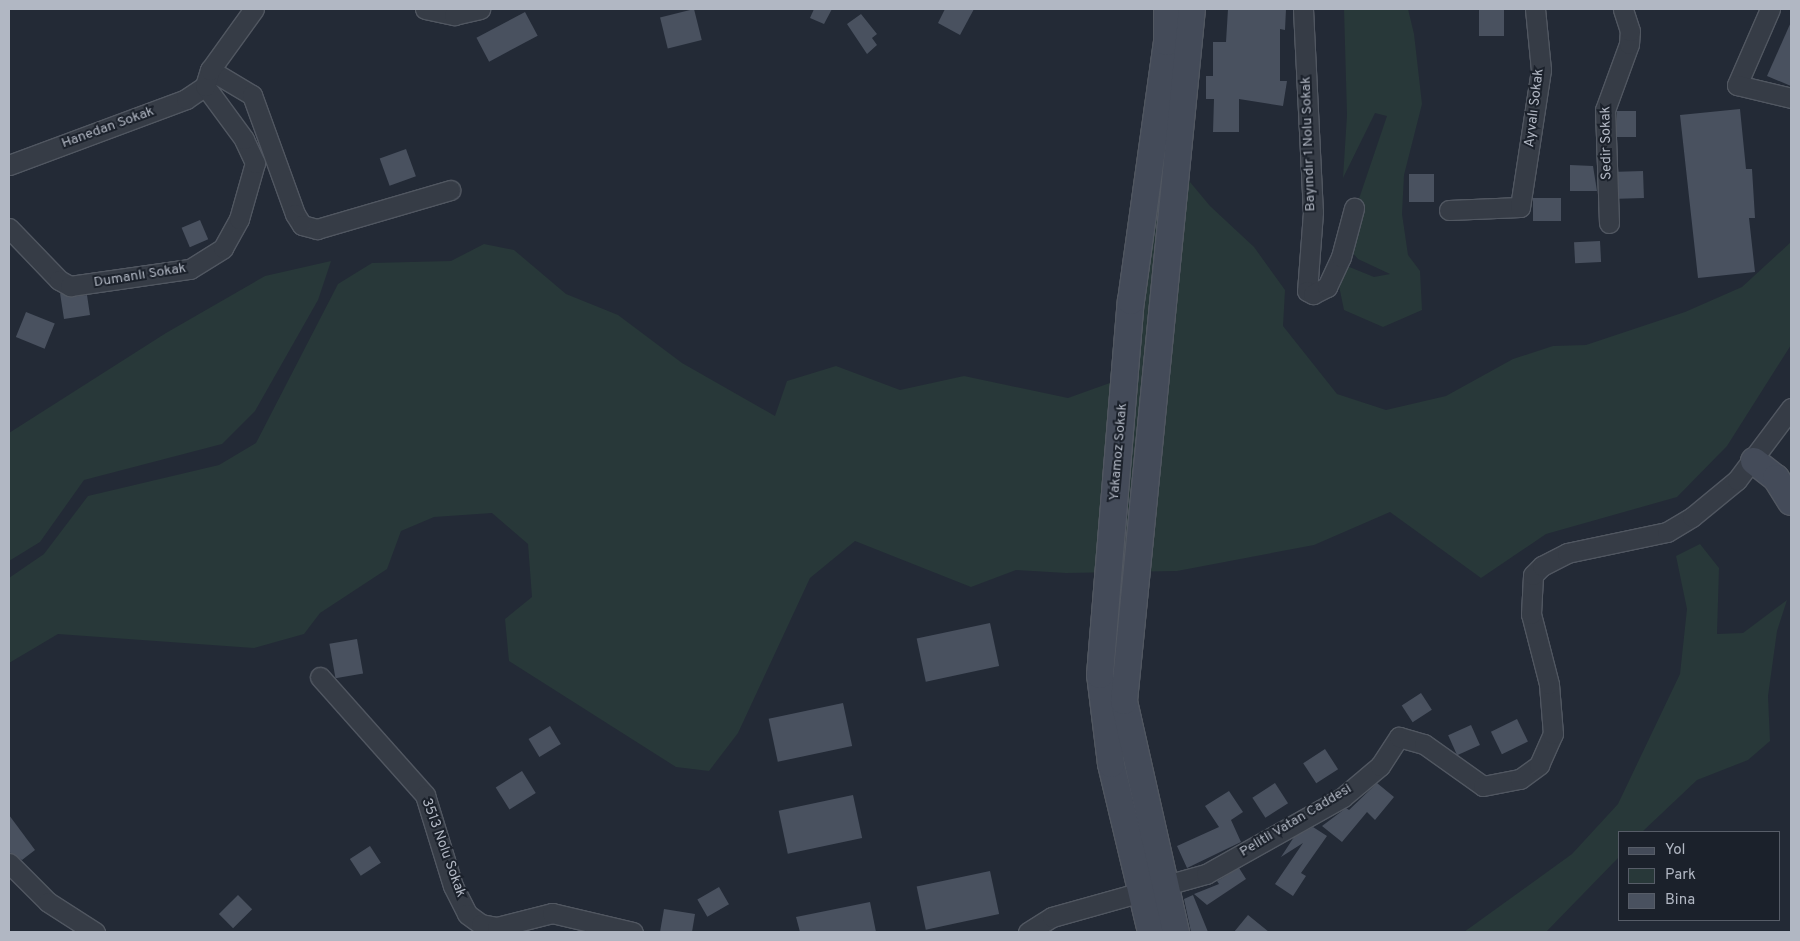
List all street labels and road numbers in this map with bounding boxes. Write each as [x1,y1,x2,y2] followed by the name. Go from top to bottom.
[1522,68,1548,148] street label: Ayvalı Sokak
[1298,76,1320,212] street label: Bayındır 1 Nolu Sokak
[59,103,157,153] street label: Hanedan Sokak
[1598,106,1616,180] street label: Sedir Sokak
[93,260,187,292] street label: Dumanlı Sokak
[1106,402,1132,502] street label: Yakamoz Sokak
[1237,781,1355,861] street label: Pelitli Vatan Caddesi
[417,796,469,900] street label: 3513 Nolu Sokak

